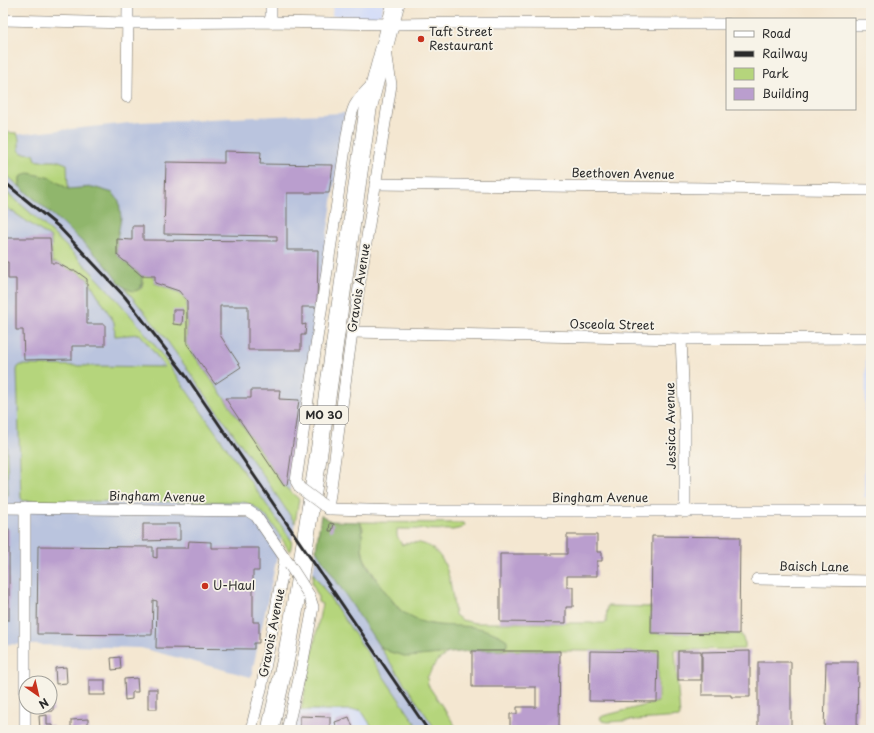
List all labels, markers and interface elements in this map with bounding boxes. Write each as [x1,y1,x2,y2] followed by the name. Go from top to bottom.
[726,18,856,110] legend
[429,22,493,54] place label: Taft Street Restaurant
[762,24,791,42] text: Road
[416,34,426,44] marker: Taft Street Restaurant
[762,44,808,62] text: Railway
[762,64,789,82] text: Park
[762,84,809,102] text: Building
[571,163,675,183] street label: Beethoven Avenue
[342,242,374,334] street label: Gravois Avenue
[569,314,655,334] street label: Osceola Street
[660,382,680,470] street label: Jessica Avenue
[300,406,348,424] road number: MO 30
[109,486,206,506] street label: Bingham Avenue
[552,488,649,506] street label: Bingham Avenue
[779,556,849,576] street label: Baisch Lane
[213,576,255,594] place label: U-Haul
[200,581,210,591] marker: U-Haul
[254,587,288,679] street label: Gravois Avenue
[18,675,58,715] north arrow
[35,694,52,713] text: N

